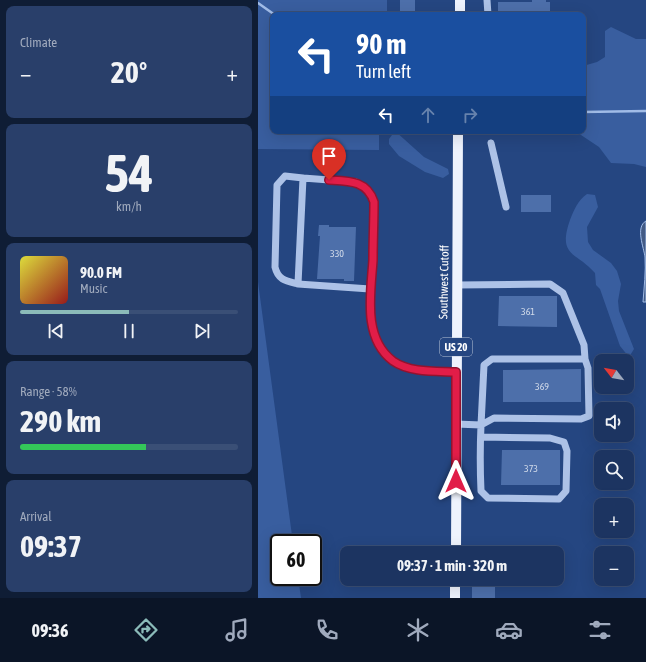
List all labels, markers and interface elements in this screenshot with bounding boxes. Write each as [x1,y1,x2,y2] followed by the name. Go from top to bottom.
[290,28,342,80] icon: left
[356,28,406,60] text: 90 m
[20,35,57,50] text: Climate
[111,55,147,89] text: 20°
[20,60,31,86] text: −
[227,60,238,86] text: +
[356,61,411,82] text: Turn left
[375,104,397,126] icon: left
[417,104,439,126] icon: ahead
[459,104,481,126] icon: right
[312,139,346,180] pin
[105,143,153,203] text: 54
[318,145,340,167] icon: arrive
[116,199,142,214] text: km/h
[436,244,452,319] street label: Southwest Cutoff
[330,248,344,259] house number: 330
[80,264,122,281] text: 90.0 FM
[80,281,107,296] text: Music
[521,306,535,317] house number: 361
[45,320,67,342] icon: previous
[118,320,140,342] icon: pause
[191,320,213,342] icon: next
[440,338,472,356] road number: US 20
[594,354,634,394] north arrow
[594,354,634,586] map controls
[535,381,549,392] house number: 369
[20,384,77,399] text: Range · 58%
[594,402,634,442] button: sound
[20,404,101,438] text: 290 km
[594,450,634,490] button: search
[435,460,477,502] position arrow
[524,463,538,474] house number: 373
[594,498,634,538] button: +
[20,509,52,524] text: Arrival
[20,529,82,563] text: 09:37
[270,534,322,586] speed limit sign: 60
[594,546,634,586] button: −
[397,557,507,574] text: 09:37 · 1 min · 320 m
[132,616,160,644] icon: directions
[223,616,251,644] icon: music
[313,616,341,644] icon: phone
[404,616,432,644] icon: climate
[495,616,523,644] icon: car
[586,616,614,644] icon: filters
[31,620,69,641] text: 09:36

